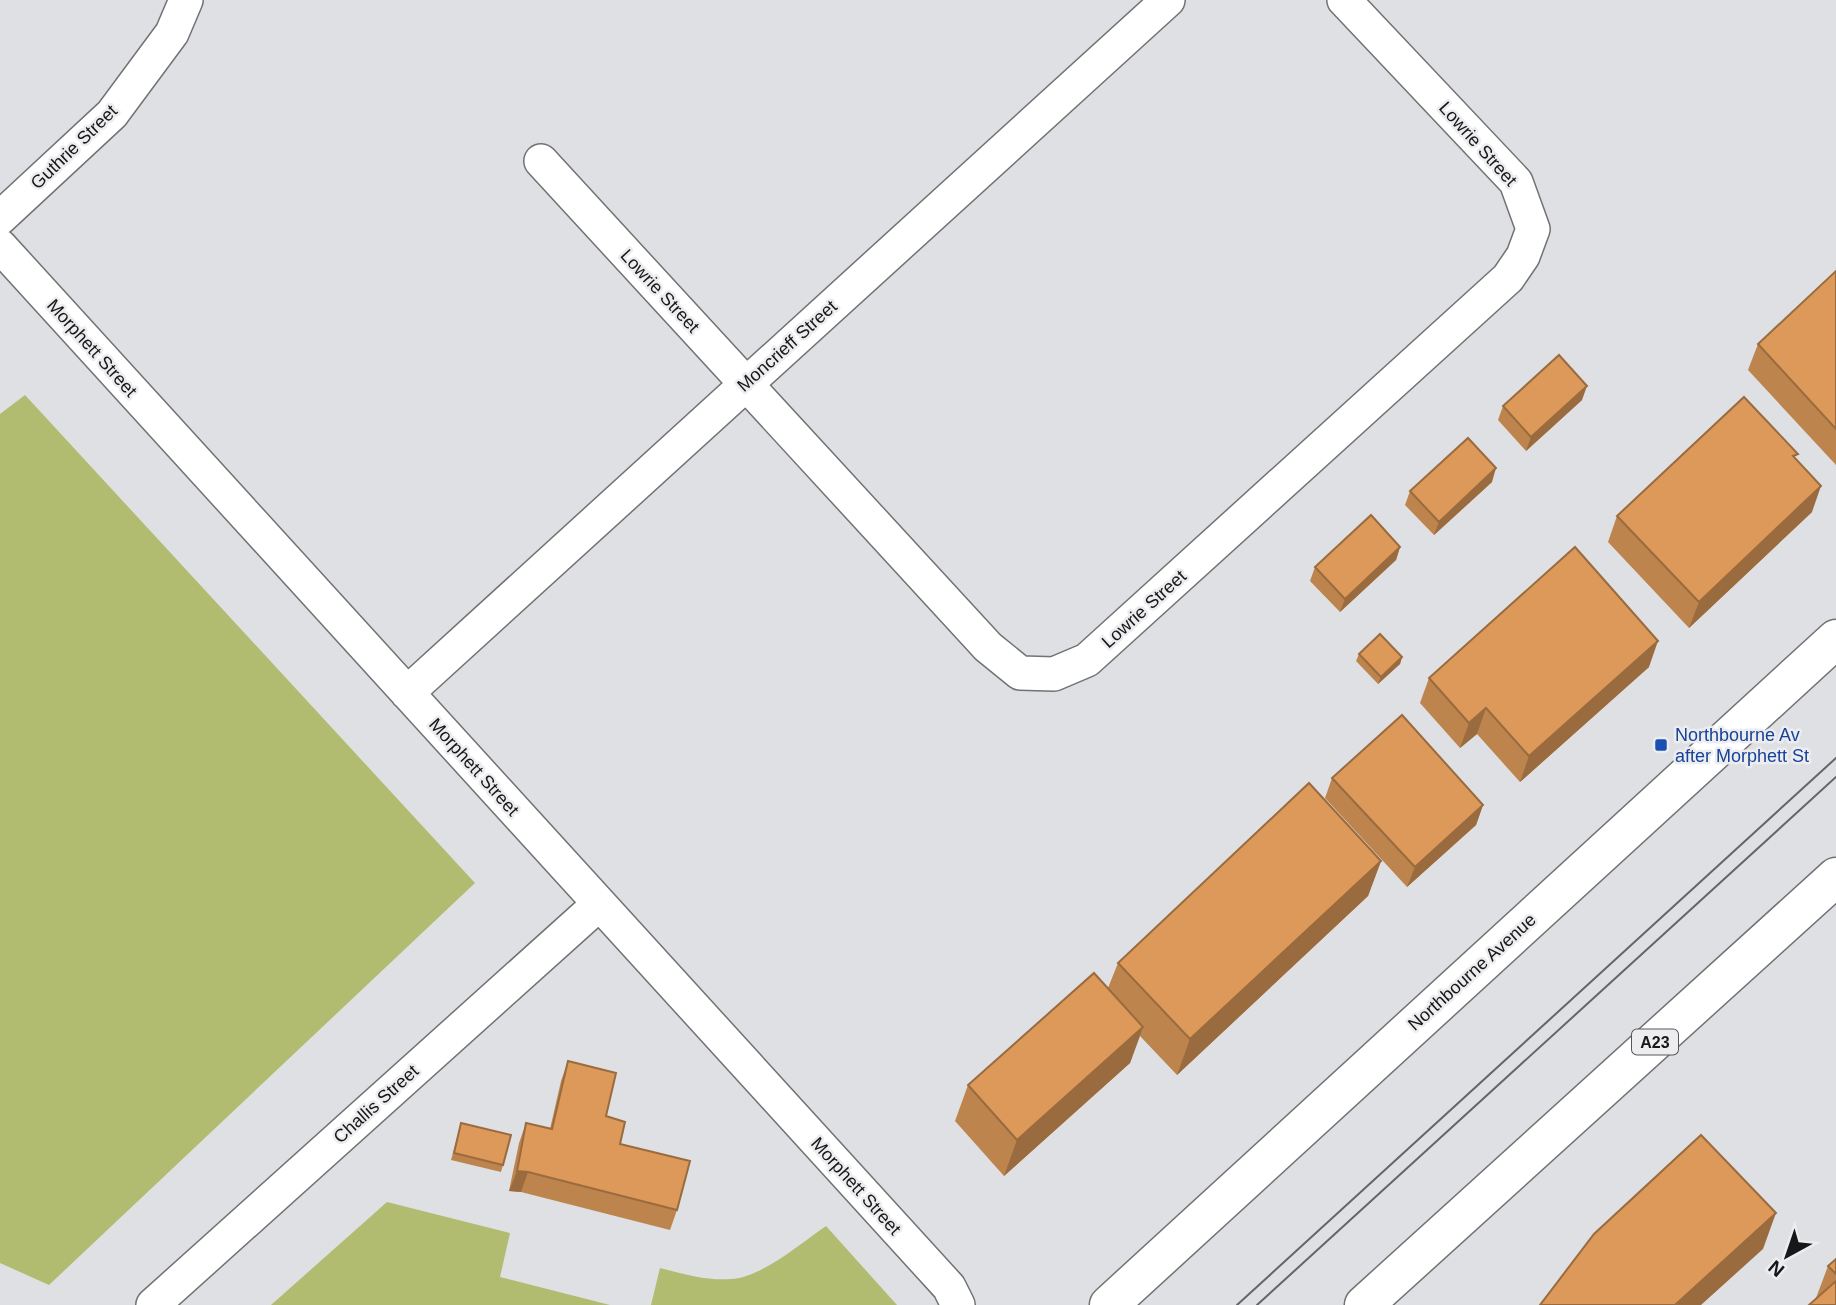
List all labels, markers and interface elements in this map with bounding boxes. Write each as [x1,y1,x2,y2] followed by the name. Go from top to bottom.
[1435,98,1521,190] street label: Lowrie Street
[27,101,121,193] street label: Guthrie Street
[617,245,703,337] street label: Lowrie Street
[43,295,141,401] street label: Morphett Street
[733,296,841,396] street label: Moncrieff Street
[1098,566,1190,652] street label: Lowrie Street
[425,714,523,820] street label: Morphett Street
[1675,725,1809,766] place label: Northbourne Av after Morphett St
[1653,737,1669,753] marker: Northbourne Av after Morphett St
[1404,909,1540,1035] street label: Northbourne Avenue
[1632,1030,1678,1054] road number: A23
[330,1061,422,1147] street label: Challis Street
[807,1133,905,1239] street label: Morphett Street
[1752,1221,1822,1291] north arrow
[1764,1256,1788,1281] text: N

